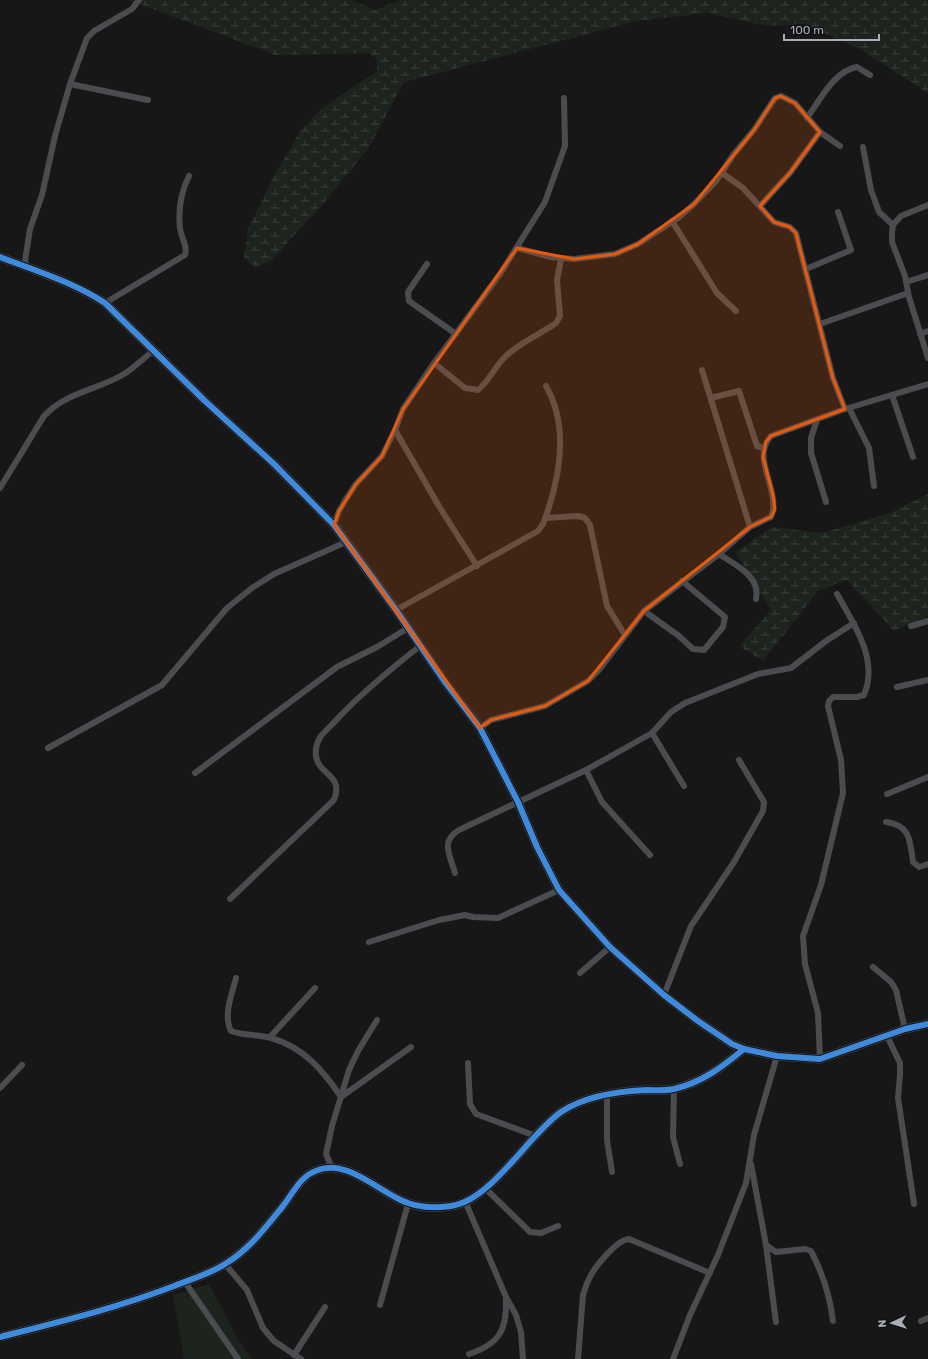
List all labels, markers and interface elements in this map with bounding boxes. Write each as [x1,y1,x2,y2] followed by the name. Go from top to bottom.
[784,16,879,42] scale bar
[790,23,824,37] text: 100 m
[872,1303,912,1343] north arrow
[876,1319,889,1328] text: N

